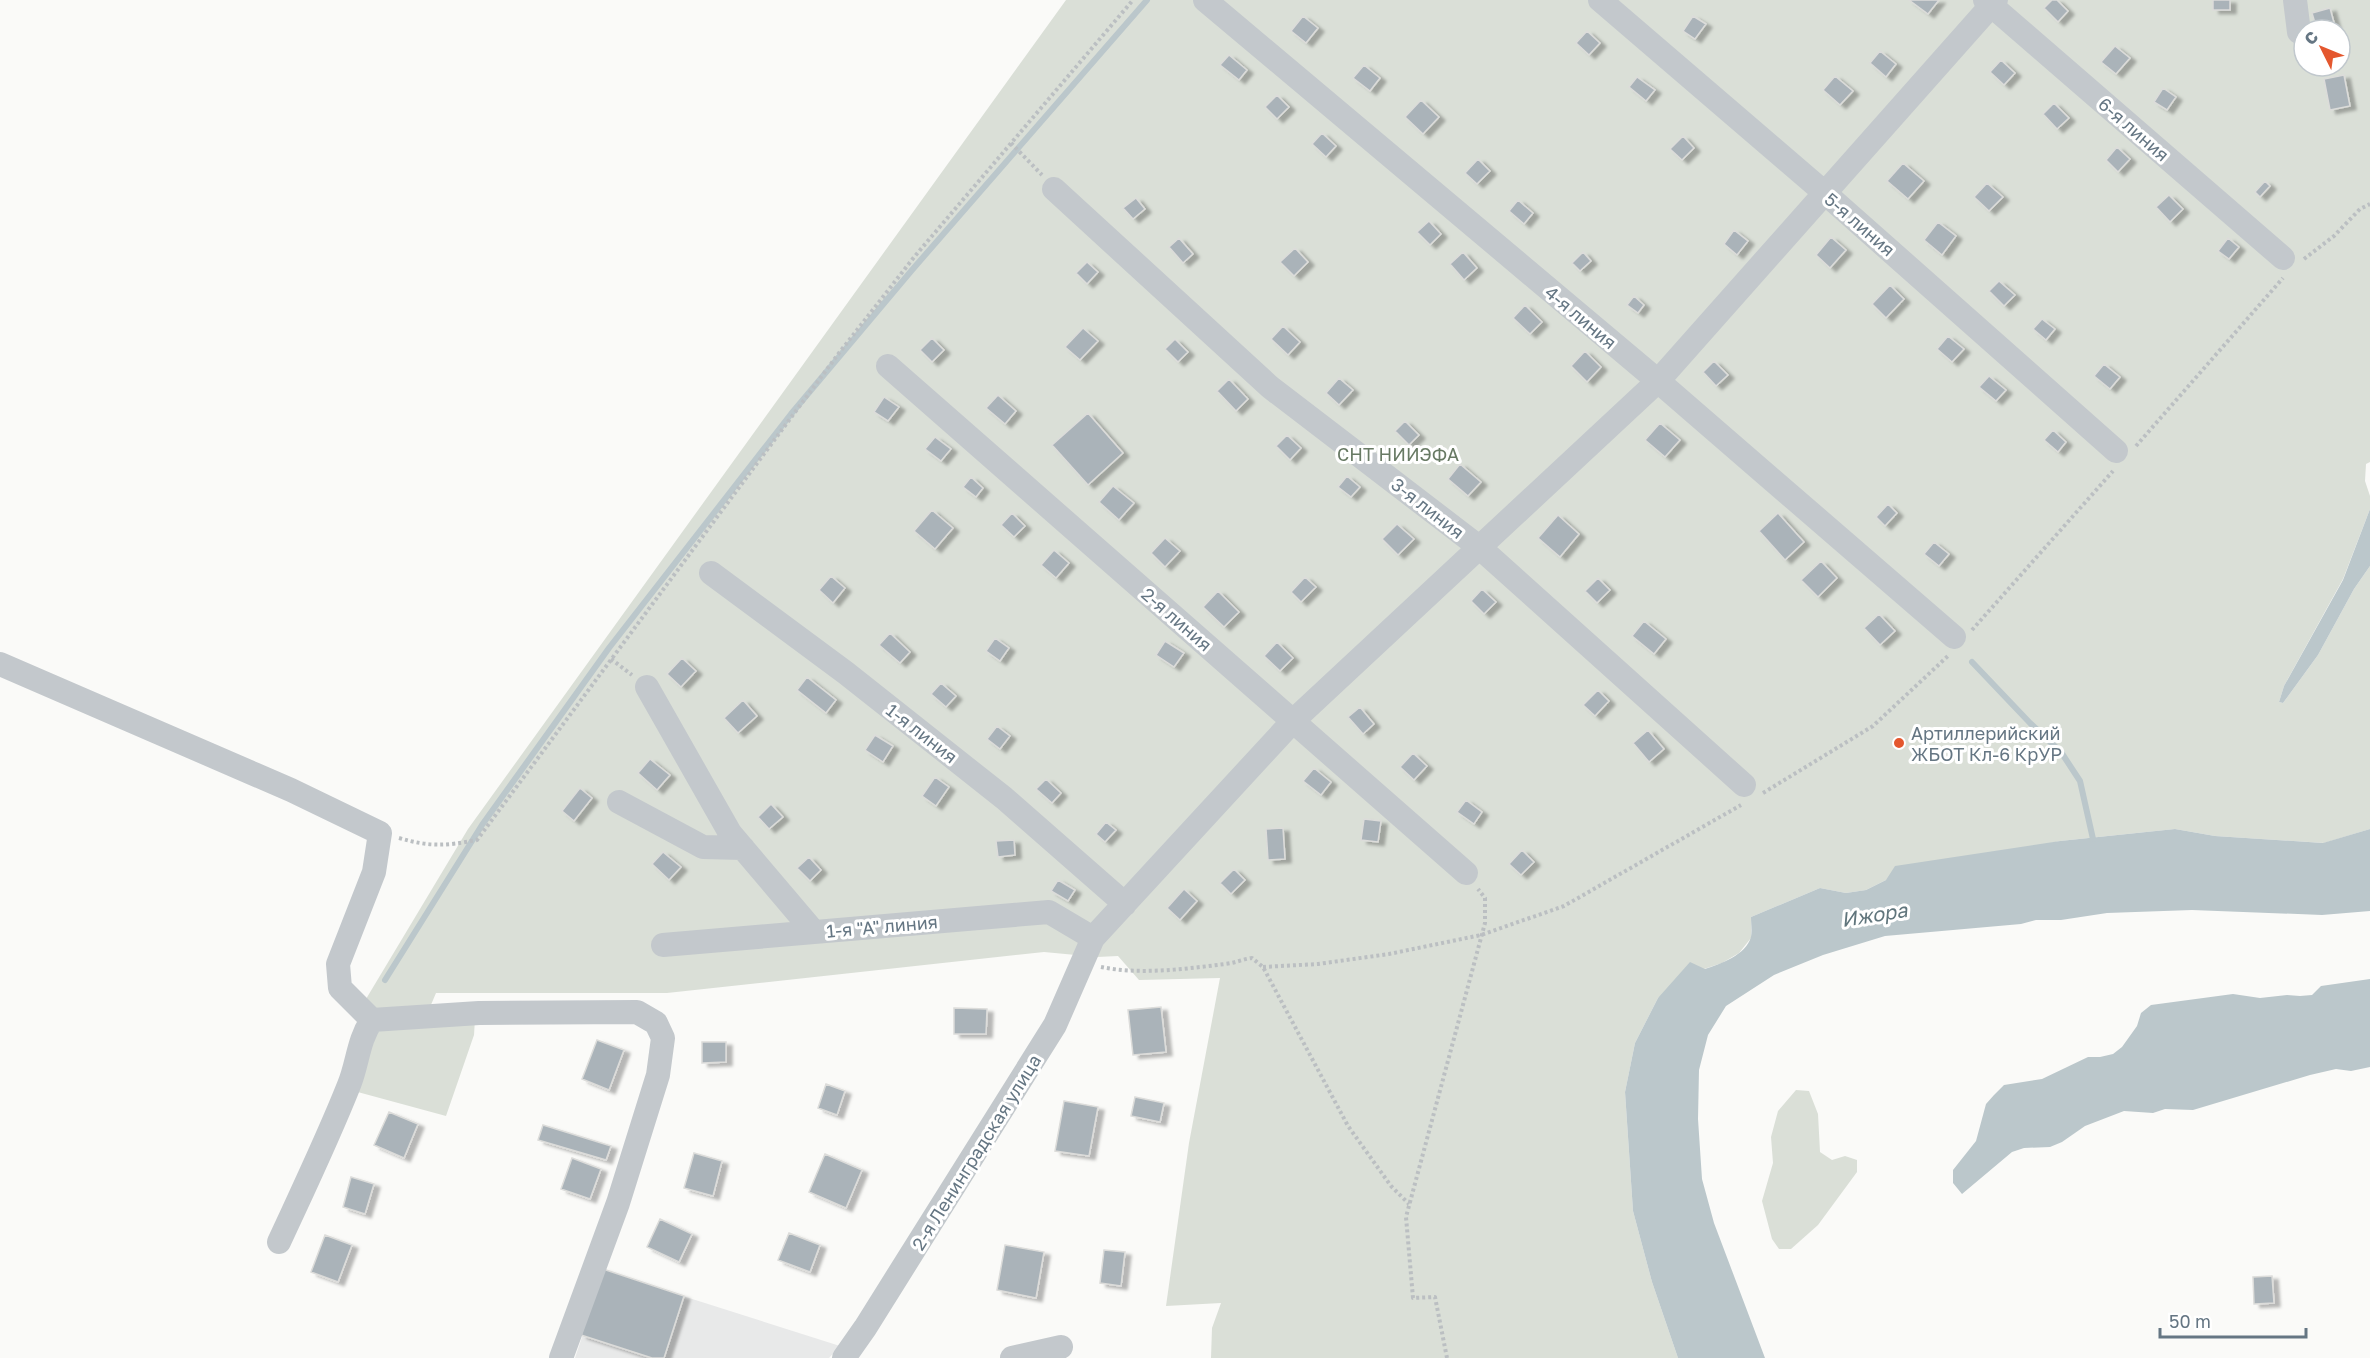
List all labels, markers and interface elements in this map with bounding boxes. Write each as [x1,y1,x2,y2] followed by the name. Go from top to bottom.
[2292,18,2352,78] north arrow
[2300,27,2322,49] text: С
[2094,92,2174,166] street label: 6-я линия
[1820,188,1900,260] street label: 5-я линия
[1541,281,1621,353] street label: 4-я линия
[1337,443,1459,465] park label: СНТ НИИЭФА
[1387,473,1469,543] street label: 3-я линия
[1137,583,1217,655] street label: 2-я линия
[882,698,962,768] street label: 1-я линия
[1911,722,2062,765] place label: Артиллерийский ЖБОТ Кл-6 КрУР
[1892,736,1906,750] marker: Артиллерийский ЖБОТ Кл-6 КрУР
[1839,897,1909,931] water label: Ижора
[825,910,939,942] street label: 1-я "А" линия
[907,1050,1045,1254] street label: 2-я Ленинградская улица
[2160,1301,2306,1339] scale bar
[2169,1310,2211,1332] text: 50 m

